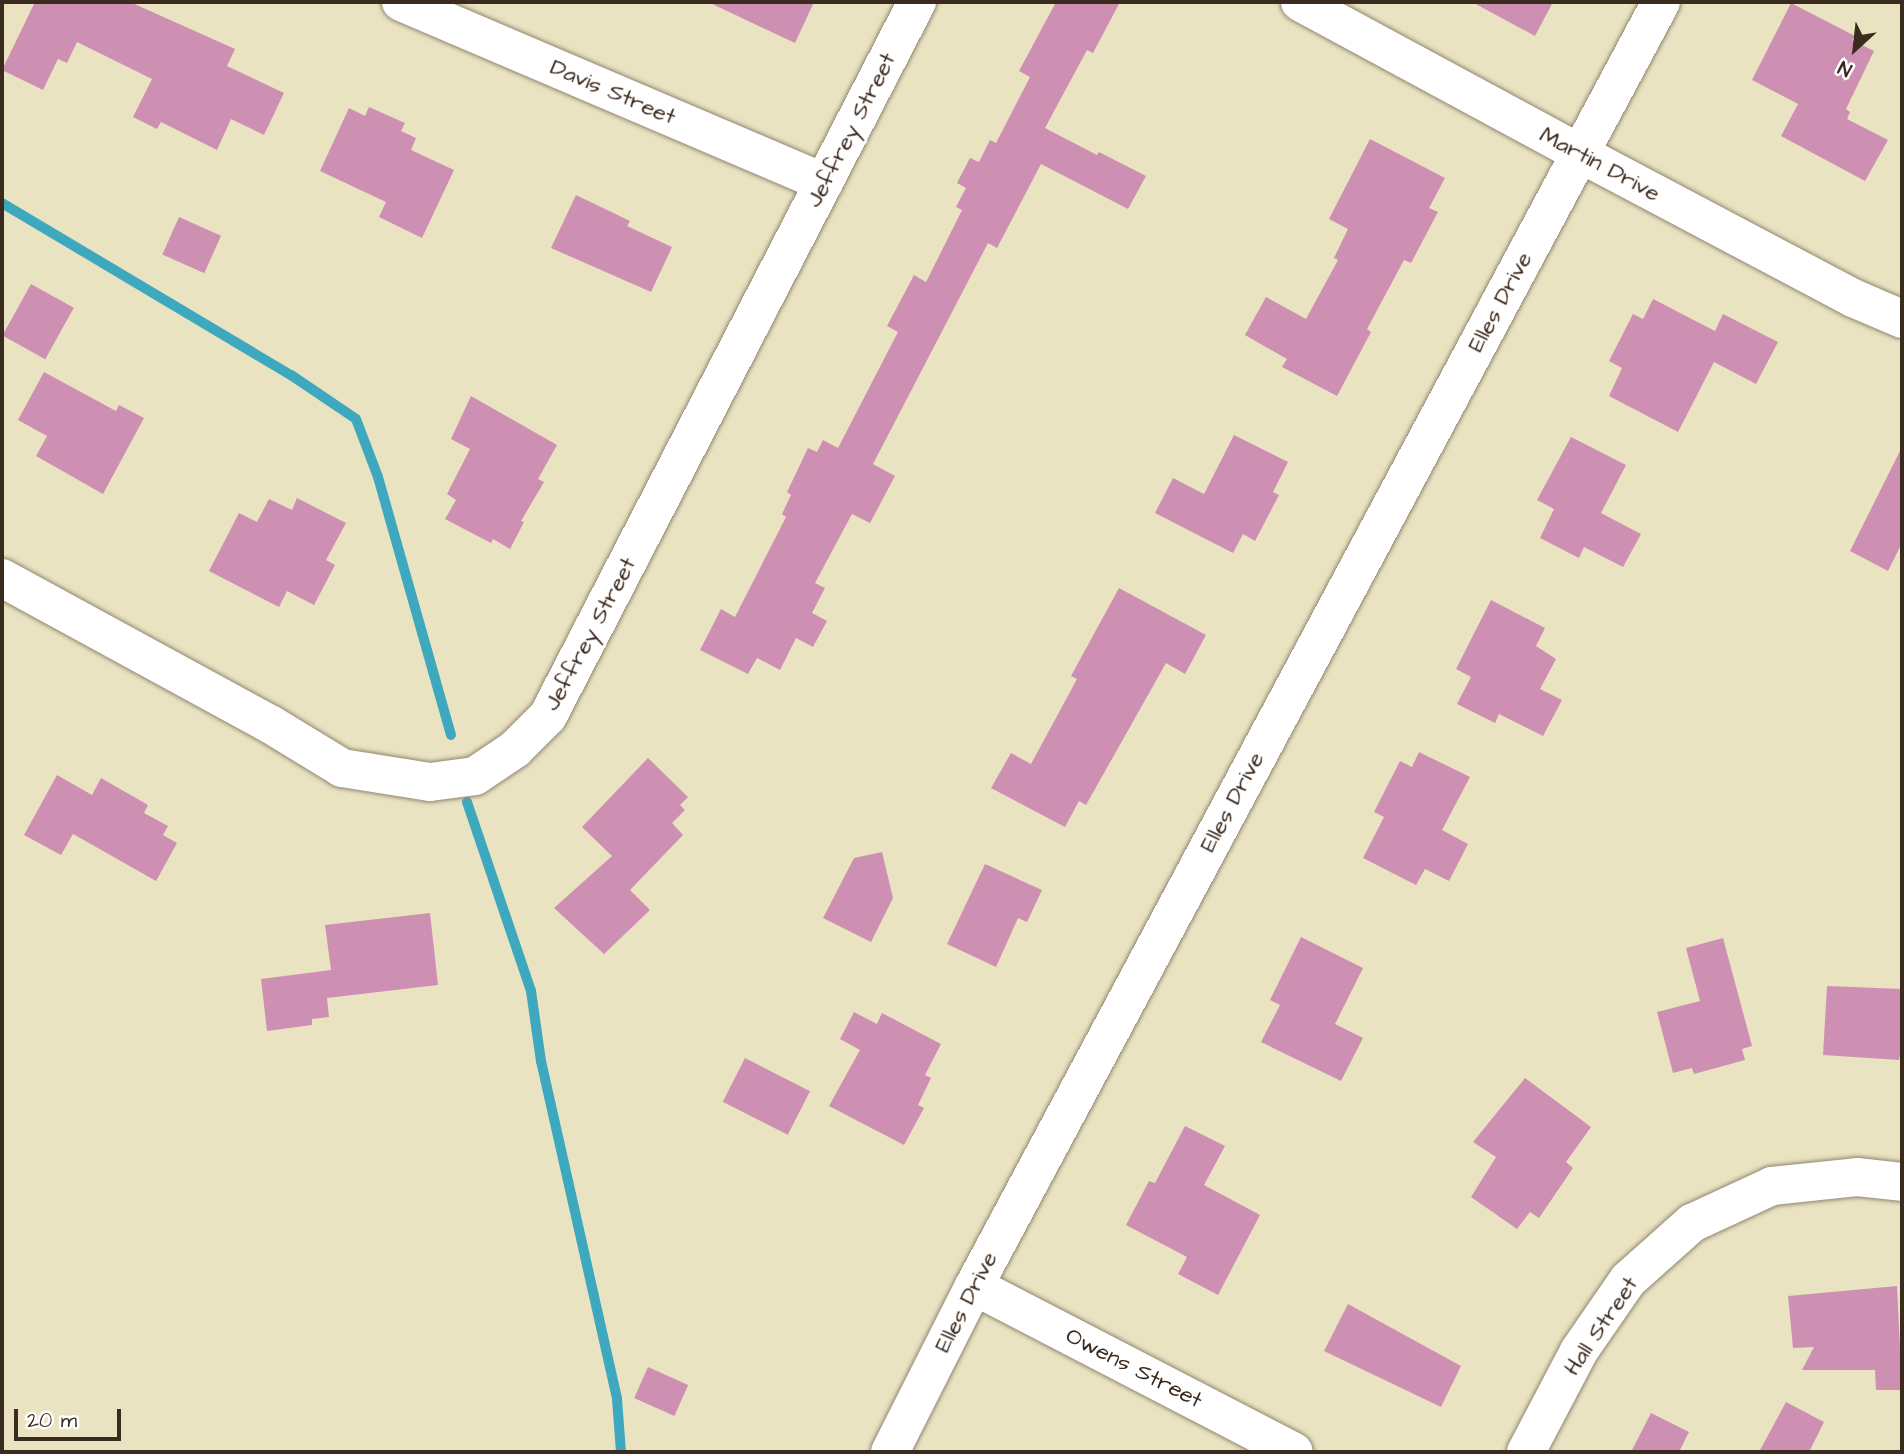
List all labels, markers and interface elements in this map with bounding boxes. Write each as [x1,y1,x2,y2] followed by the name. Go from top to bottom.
[1820,14,1890,84] north arrow
[800,48,902,212] street label: Jeffrey Street
[546,53,680,131] street label: Davis Street
[1834,53,1857,83] text: N
[1535,121,1665,207] street label: Martin Drive
[1462,247,1538,357] street label: Elles Drive
[538,553,642,715] street label: Jeffrey Street
[1194,747,1270,857] street label: Elles Drive
[929,1247,1003,1357] street label: Elles Drive
[1558,1271,1644,1381] street label: Hall Street
[1061,1322,1207,1414] street label: Owens Street
[18,1394,124,1438] scale bar
[27,1406,77,1435] text: 20 m

